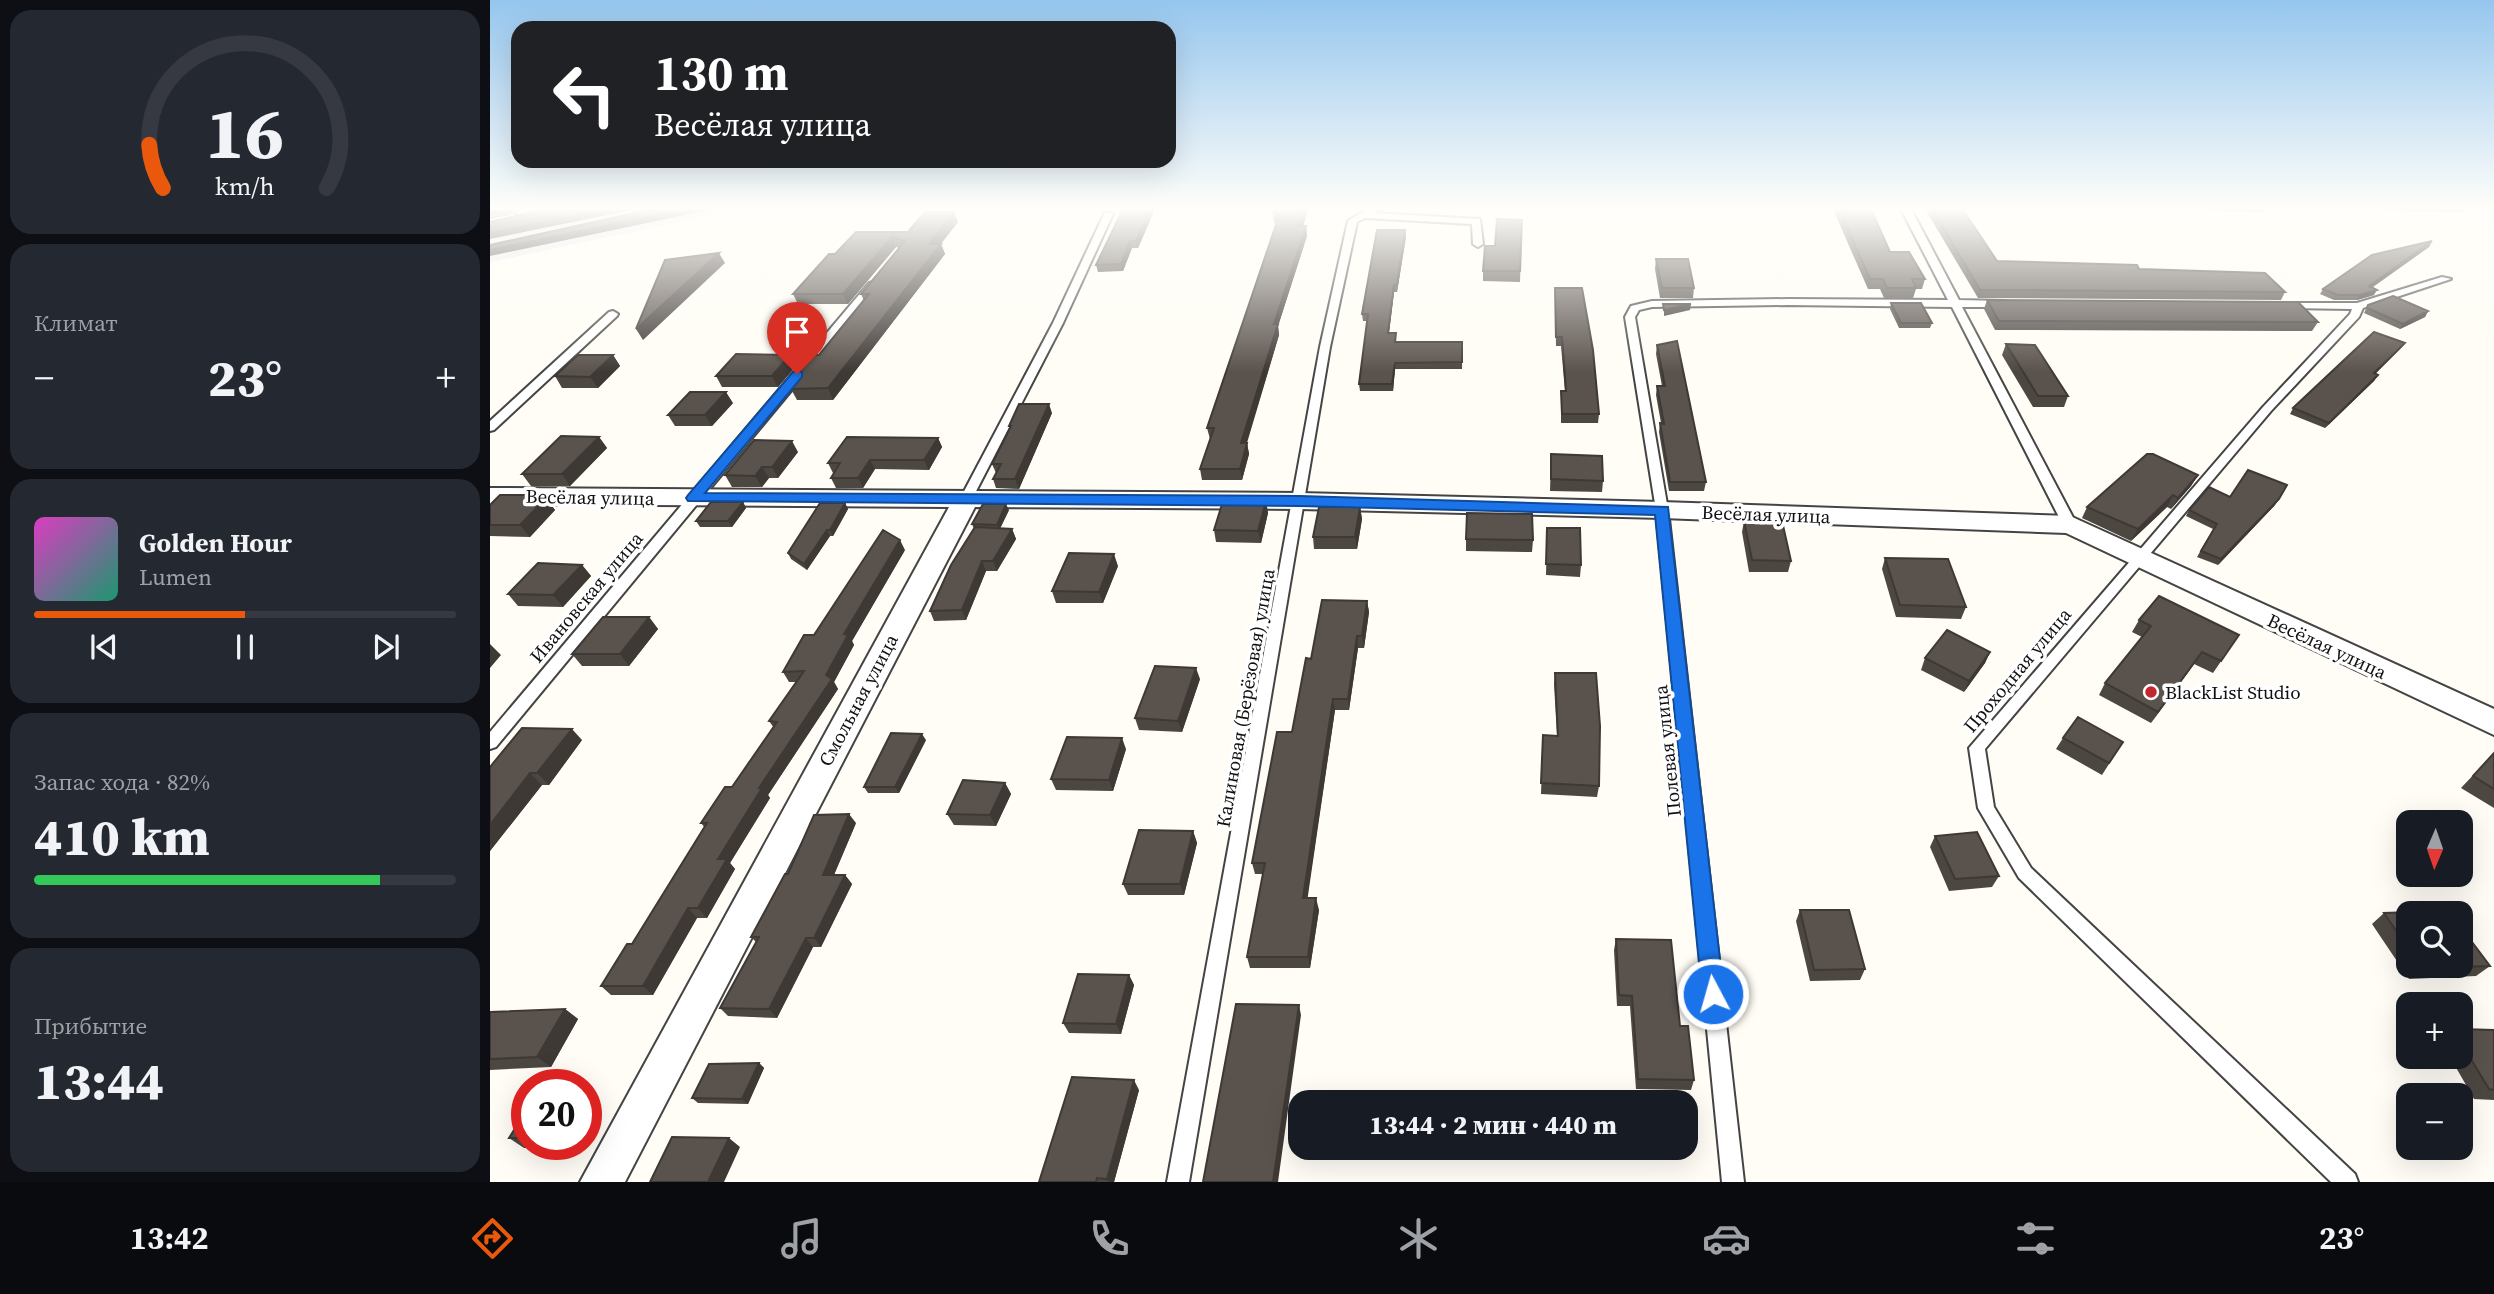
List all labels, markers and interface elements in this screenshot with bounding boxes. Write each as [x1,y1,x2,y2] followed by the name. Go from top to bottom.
[654,39,789,106] text: 130 m
[539,49,630,140] icon: left
[206,84,284,183] text: 16
[654,103,871,147] text: Весёлая улица
[215,169,275,203] text: km/h
[767,302,827,374] pin
[34,307,118,339] text: Климат
[778,313,816,351] icon: arrive
[208,342,282,413] text: 23°
[34,352,54,404] text: −
[436,352,456,404] text: +
[525,483,655,511] street label: Весёлая улица
[1701,499,1831,529] street label: Весёлая улица
[139,525,292,561] text: Golden Hour
[523,526,649,668] street label: Ивановская улица
[139,561,212,593] text: Lumen
[1209,566,1281,829] street label: Калиновая (Берёзовая) улица
[1957,602,2077,738] street label: Проходная улица
[2263,607,2391,685] street label: Весёлая улица
[85,628,123,666] icon: previous
[226,628,264,666] icon: pause
[367,628,405,666] icon: next
[812,629,904,771] street label: Смольная улица
[2165,679,2301,705] place label: BlackList Studio
[1647,684,1687,818] street label: Полевая улица
[2143,684,2159,700] marker: BlackList Studio
[34,766,210,798] text: Запас хода · 82%
[34,801,210,872] text: 410 km
[2396,810,2473,887] north arrow
[2396,810,2473,1160] map controls
[2396,901,2473,978] button: search
[1676,957,1750,1031] position arrow
[2396,992,2473,1069] button: +
[34,1010,147,1042] text: Прибытие
[34,1045,164,1116] text: 13:44
[511,1069,602,1160] speed limit sign: 20
[2396,1083,2473,1160] button: −
[1369,1107,1617,1143] text: 13:44 · 2 мин · 440 m
[468,1214,517,1263] icon: directions
[777,1214,826,1263] icon: music
[1085,1214,1134,1263] icon: phone
[1394,1214,1443,1263] icon: climate
[1702,1214,1751,1263] icon: car
[2011,1214,2060,1263] icon: filters
[130,1216,209,1260] text: 13:42
[2319,1216,2364,1260] text: 23°

